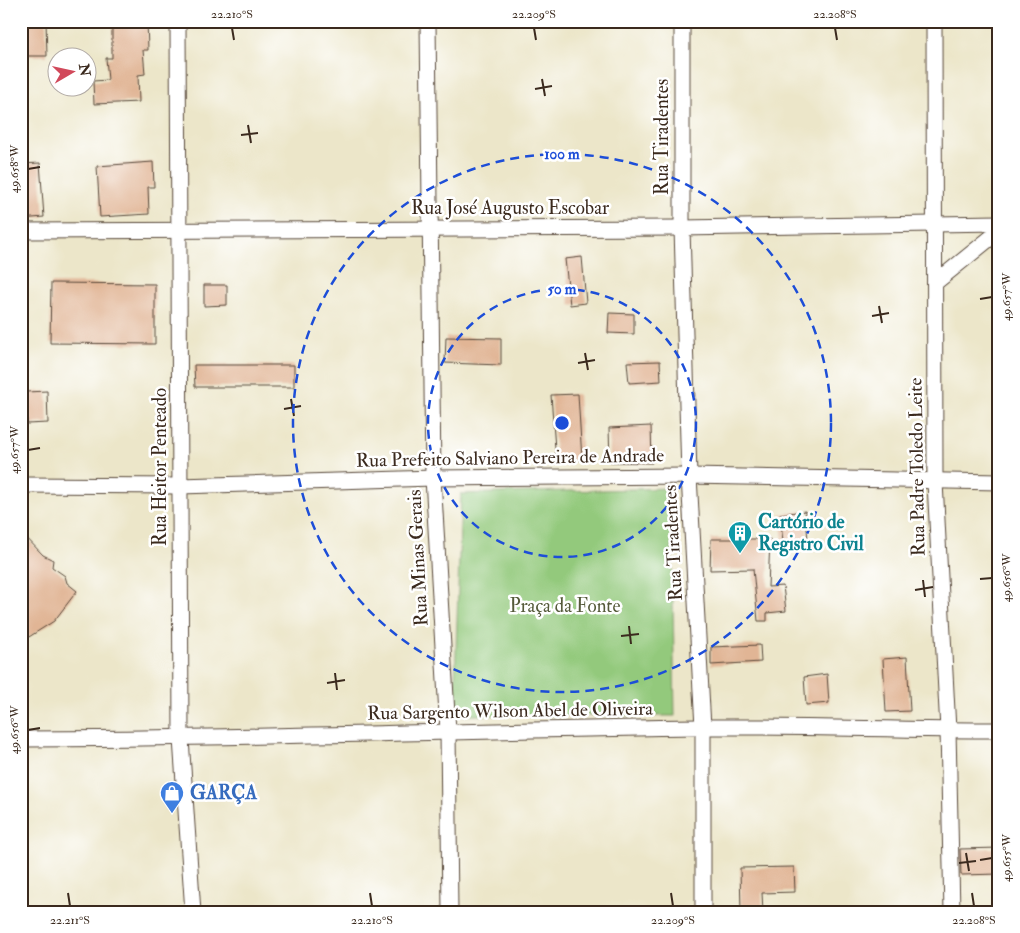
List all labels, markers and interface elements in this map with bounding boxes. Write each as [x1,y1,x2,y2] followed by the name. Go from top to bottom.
[211,7,253,22] text: 22.210°S
[512,7,556,22] text: 22.209°S
[813,7,857,22] text: 22.208°S
[48,48,98,98] north arrow
[75,62,94,78] text: N
[650,79,674,195] street label: Rua Tiradentes
[7,144,22,193] text: 49.658°W
[544,145,580,164] text: 100 m
[411,196,609,220] street label: Rua José Augusto Escobar
[999,272,1014,321] text: 49.657°W
[548,280,577,299] text: 50 m
[903,377,931,556] street label: Rua Padre Toledo Leite
[148,388,172,546] street label: Rua Heitor Penteado
[553,414,571,432] centre of rings
[7,425,22,474] text: 49.657°W
[356,443,664,473] street label: Rua Prefeito Salviano Pereira de Andrade
[658,484,688,602] street label: Rua Tiradentes
[402,489,434,627] street label: Rua Minas Gerais
[758,510,864,557] place label: Cartório de Registro Civil
[727,520,753,554] building icon: Cartório de Registro Civil
[999,553,1014,602] text: 49.656°W
[510,594,620,618] park label: Praça da Fonte
[367,697,653,725] street label: Rua Sargento Wilson Abel de Oliveira
[7,705,22,754] text: 49.656°W
[159,780,185,814] shop icon: GARÇA
[190,781,258,805] place label: GARÇA
[999,833,1014,882] text: 49.655°W
[50,913,90,928] text: 22.211°S
[351,913,393,928] text: 22.210°S
[651,913,695,928] text: 22.209°S
[952,913,996,928] text: 22.208°S

